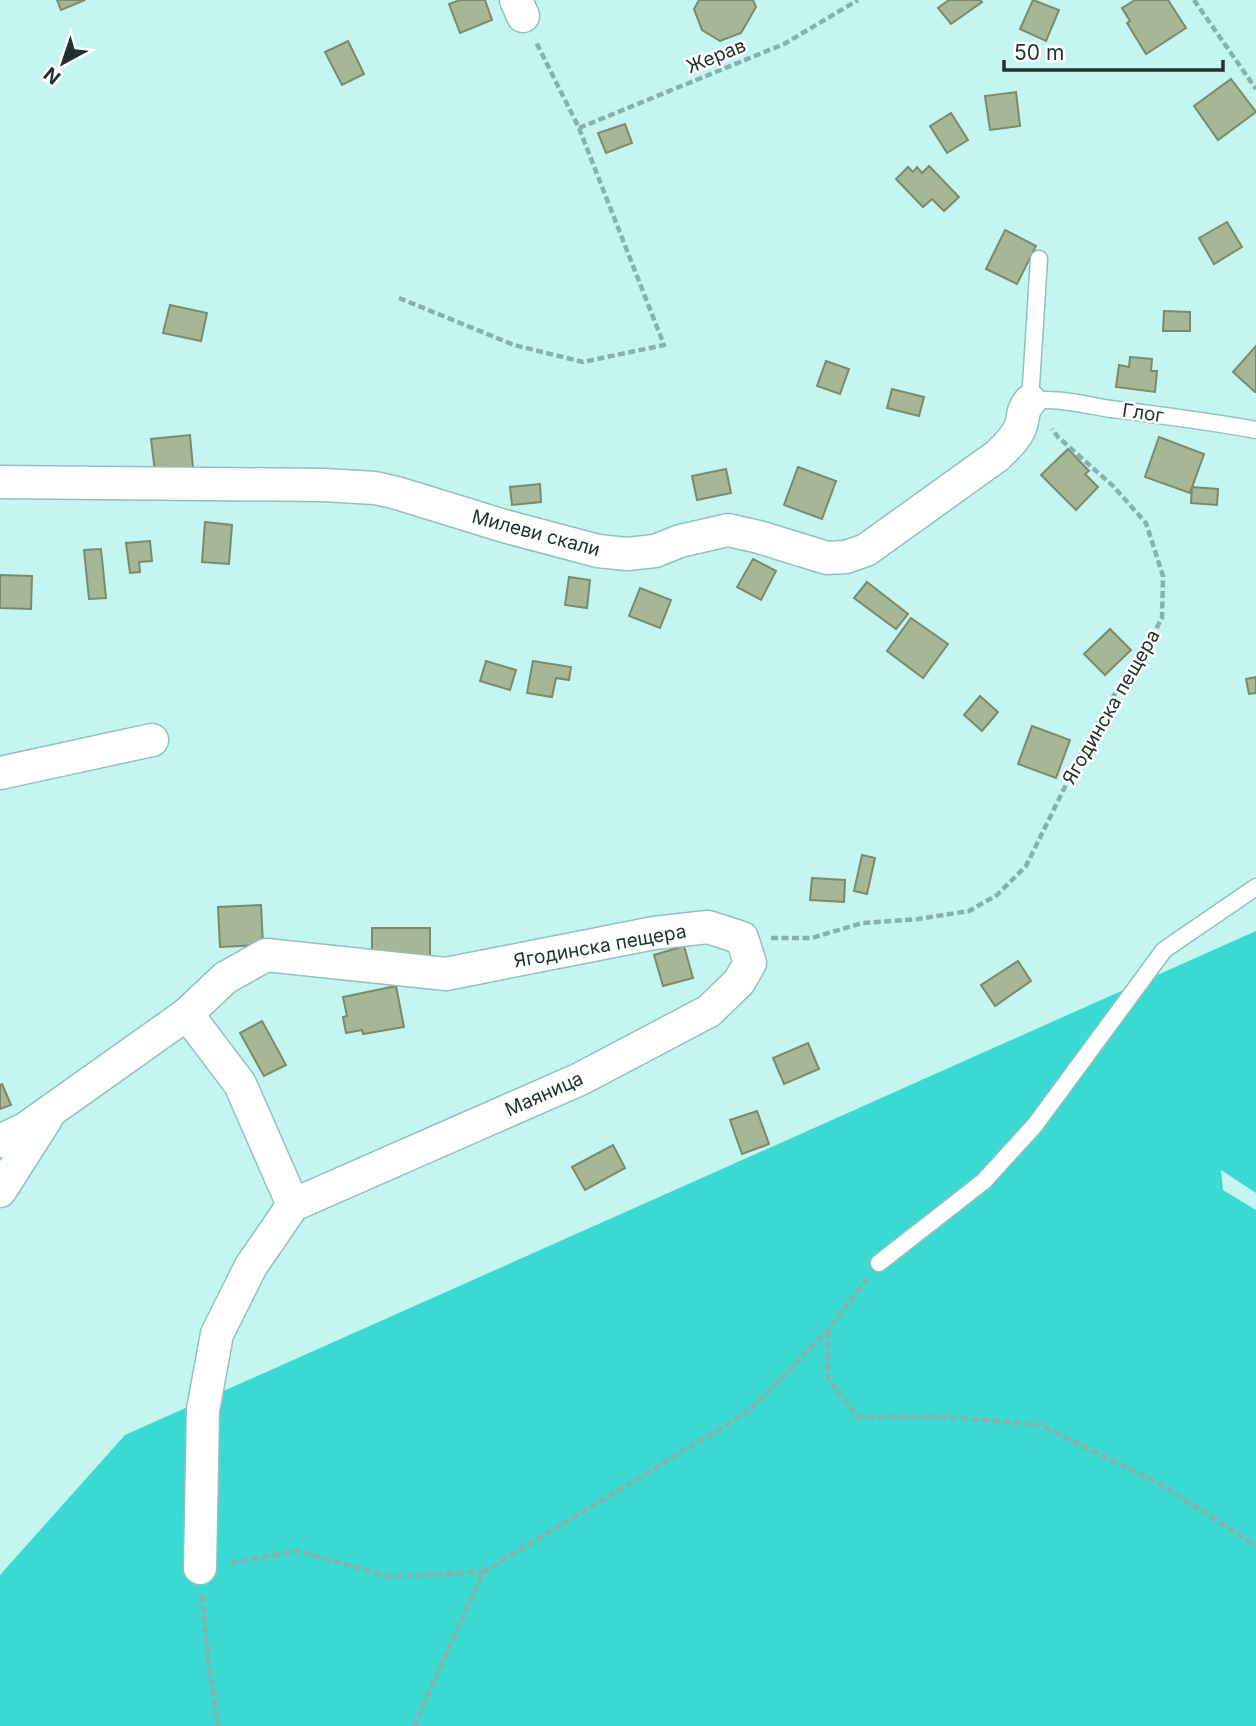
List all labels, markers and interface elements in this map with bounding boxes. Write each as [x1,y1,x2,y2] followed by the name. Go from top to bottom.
[28,28,98,98] north arrow
[1004,28,1223,72] scale bar
[683,34,749,78] street label: Жерав
[1014,40,1064,65] text: 50 m
[39,62,65,89] text: N
[1121,399,1165,427] street label: Глог
[469,505,603,561] street label: Милеви скали
[1057,626,1165,788] street label: Ягодинска пещера
[512,920,688,972] street label: Ягодинска пещера
[501,1067,587,1121] street label: Маяница

